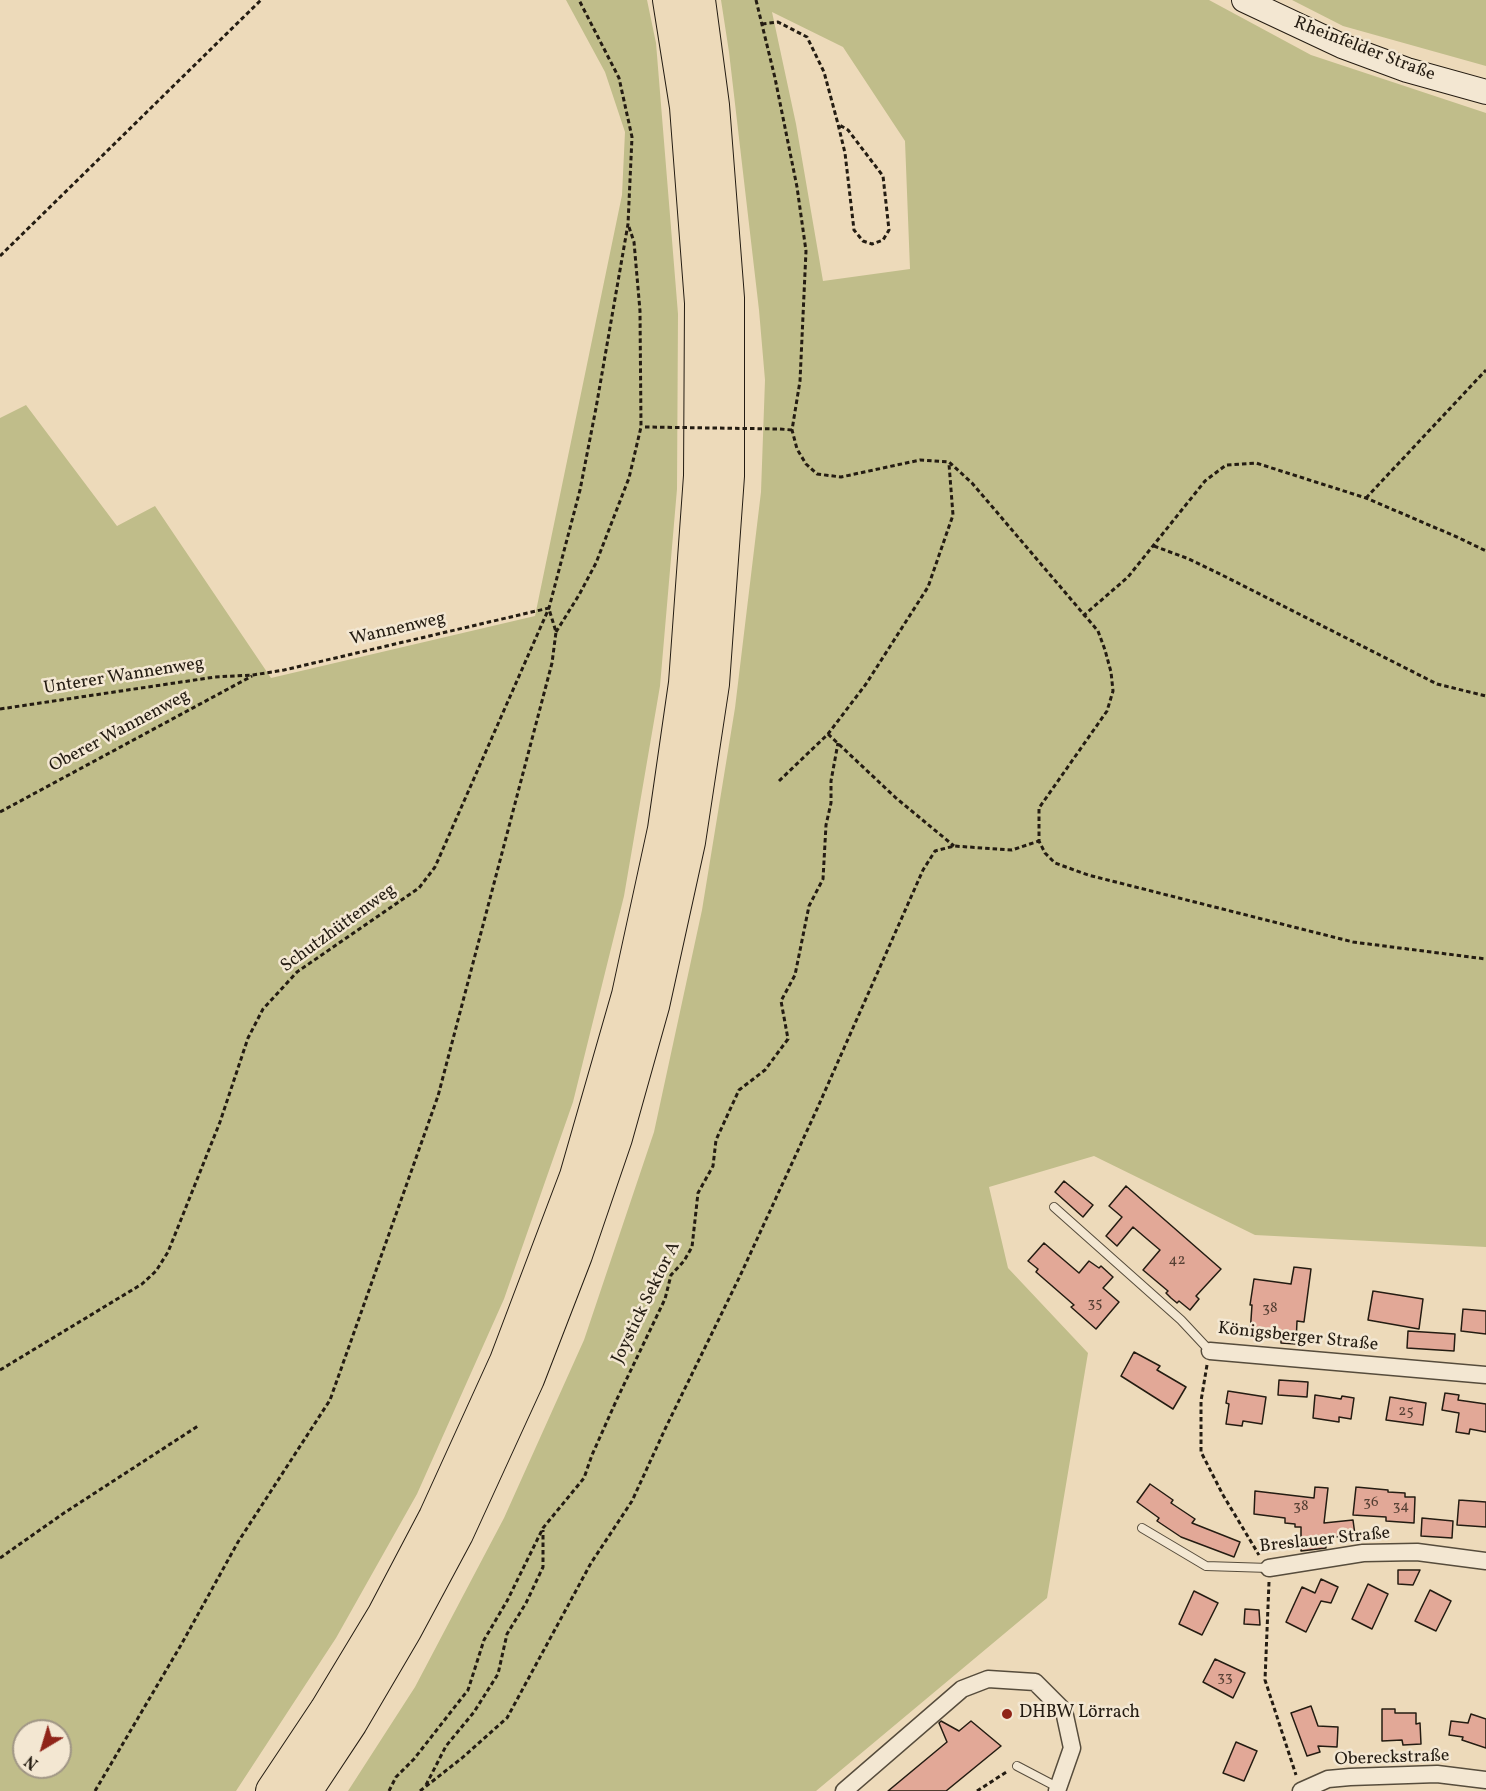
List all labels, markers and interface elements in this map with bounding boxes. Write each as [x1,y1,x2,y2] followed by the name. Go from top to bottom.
[1290,13,1438,87] street label: Rheinfelder Straße
[348,609,448,651] street label: Wannenweg
[42,654,206,700] street label: Unterer Wannenweg
[46,686,194,778] street label: Oberer Wannenweg
[277,880,401,978] street label: Schutzhüttenweg
[608,1238,686,1368] street label: Joystick Sektor A
[1168,1252,1186,1270] house number: 42
[1088,1295,1102,1313] house number: 35
[1262,1300,1278,1318] house number: 38
[1217,1319,1379,1357] street label: Königsberger Straße
[1398,1403,1414,1421] house number: 25
[1363,1494,1379,1512] house number: 36
[1293,1498,1309,1516] house number: 38
[1393,1498,1409,1516] house number: 34
[1259,1523,1391,1559] street label: Breslauer Straße
[1217,1669,1233,1687] house number: 33
[1019,1703,1140,1725] place label: DHBW Lörrach
[1000,1707,1014,1721] marker: DHBW Lörrach
[12,1719,72,1779] north arrow
[1334,1746,1450,1772] street label: Obereckstraße
[21,1749,44,1774] text: N

